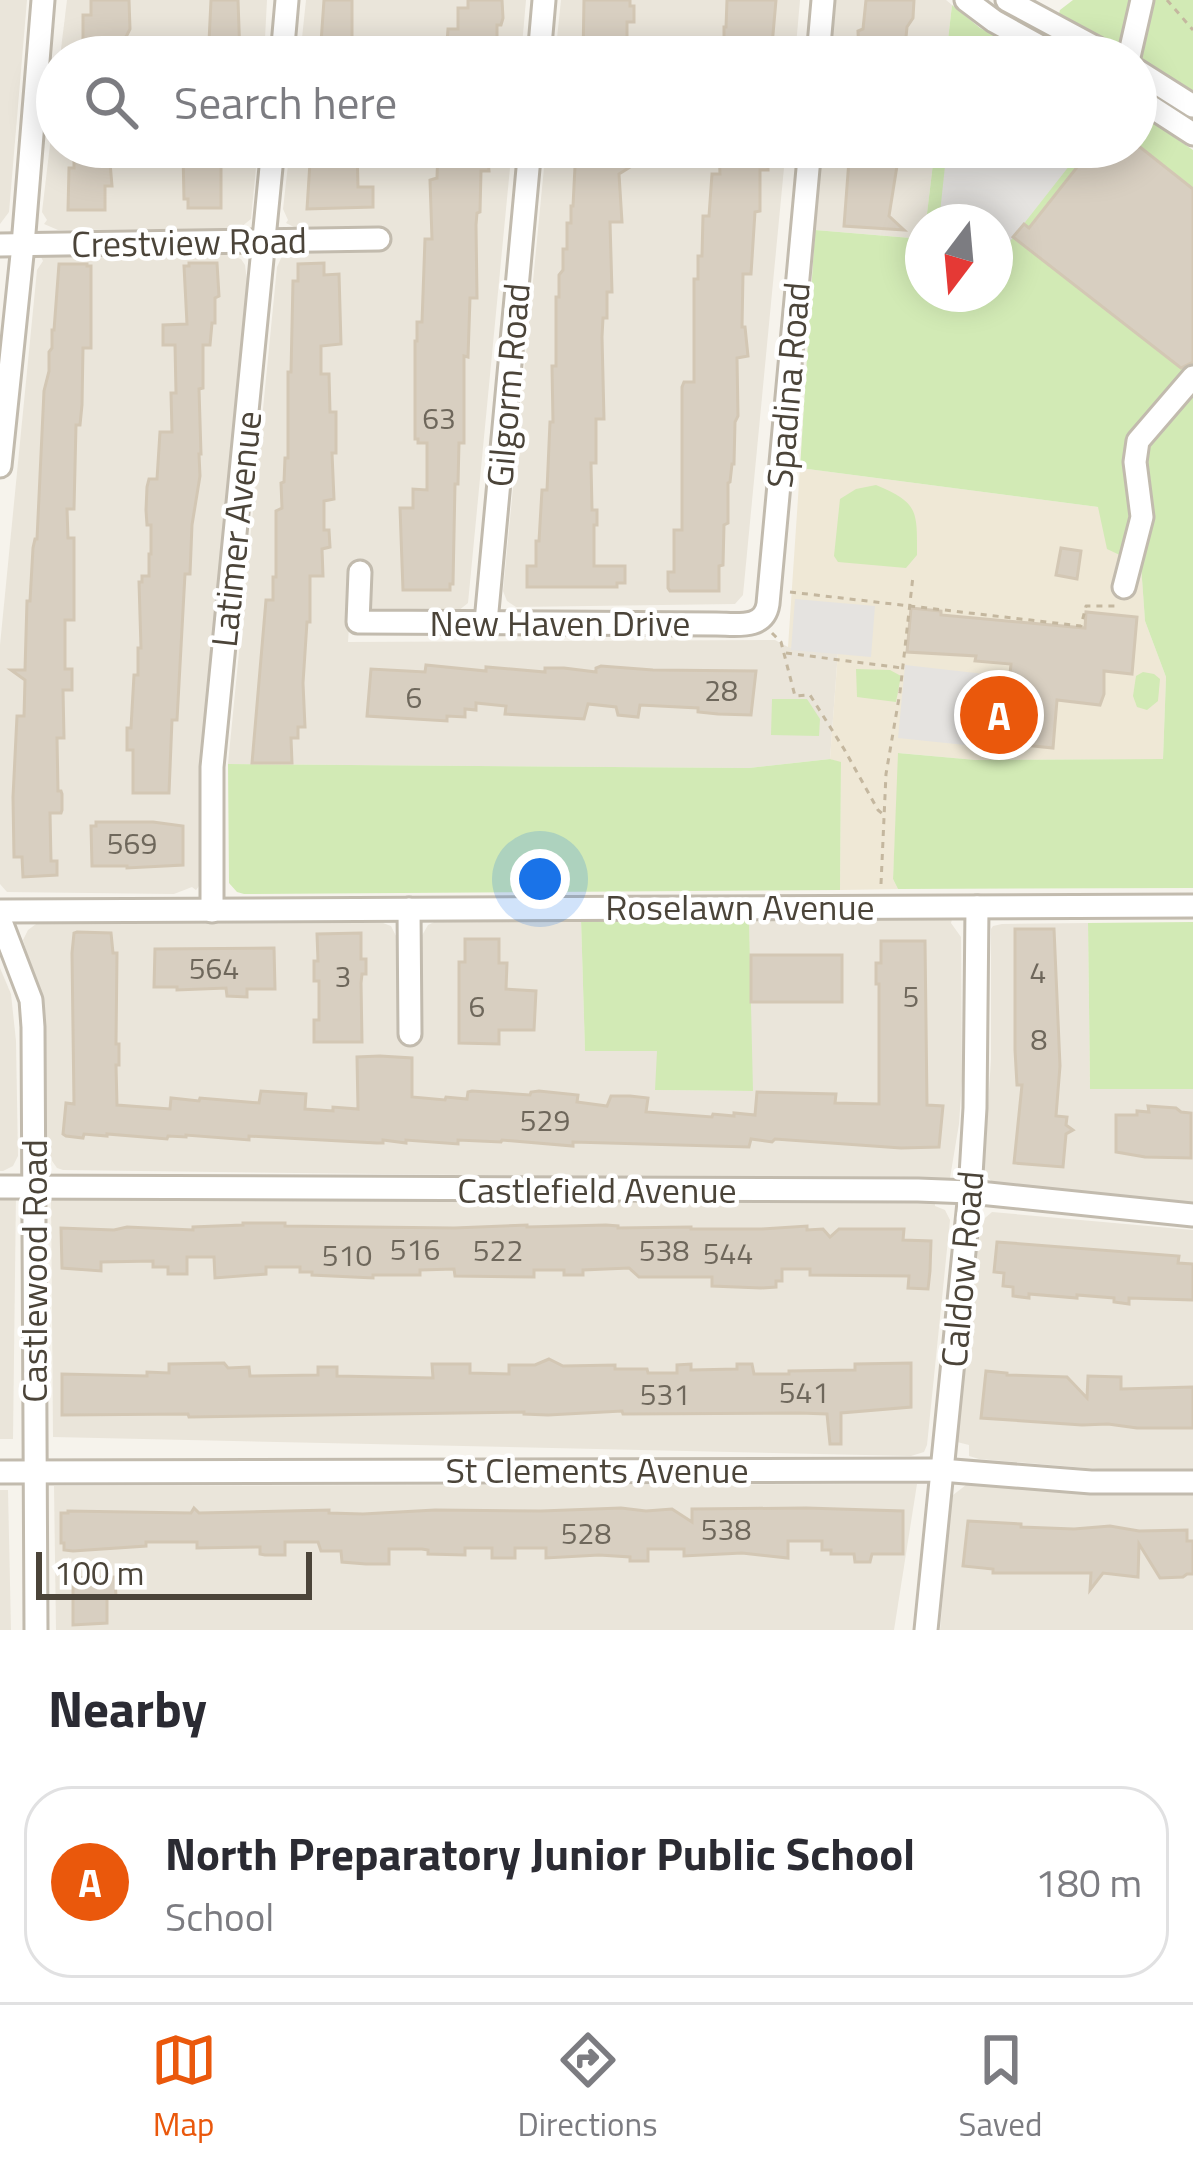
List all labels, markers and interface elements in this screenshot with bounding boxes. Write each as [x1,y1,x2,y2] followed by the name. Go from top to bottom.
[36,36,1157,168] search box
[174,68,397,136] text: Search here
[78,69,144,135] icon: search
[905,204,1013,312] north arrow
[71,212,307,271] street label: Crestview Road
[751,280,824,490] street label: Spadina Road
[471,281,544,489] street label: Gilgorm Road
[422,395,456,441] house number: 63
[196,408,275,650] street label: Latimer Avenue
[430,595,690,650] street label: New Haven Drive
[704,667,738,713] house number: 28
[960,670,1038,760] pin: A
[406,674,422,720] house number: 6
[107,820,157,866] house number: 569
[510,849,570,909] your location
[605,879,875,934] street label: Roselawn Avenue
[189,945,239,991] house number: 564
[1030,949,1046,995] house number: 4
[335,953,351,999] house number: 3
[903,973,919,1019] house number: 5
[469,983,485,1029] house number: 6
[1031,1016,1047,1062] house number: 8
[520,1097,570,1143] house number: 529
[6,1139,61,1403] street label: Castlewood Road
[457,1162,737,1217] street label: Castlefield Avenue
[926,1168,997,1370] street label: Caldow Road
[390,1226,440,1272] house number: 516
[473,1227,523,1273] house number: 522
[639,1227,689,1273] house number: 538
[703,1230,753,1276] house number: 544
[322,1232,372,1278] house number: 510
[779,1369,829,1415] house number: 541
[640,1371,690,1417] house number: 531
[445,1442,749,1497] street label: St Clements Avenue
[701,1506,751,1552] house number: 538
[561,1510,611,1556] house number: 528
[36,1546,312,1599] scale bar
[54,1548,144,1598] text: 100 m
[48,1669,207,1747] text: Nearby
[165,1819,915,1887] text: North Preparatory Junior Public School
[78,1853,102,1912] text: A
[1035,1853,1142,1912] text: 180 m
[165,1887,274,1946] text: School
[151,2027,217,2149] tab: Map
[518,2027,658,2149] tab: Directions
[959,2027,1042,2149] tab: Saved

